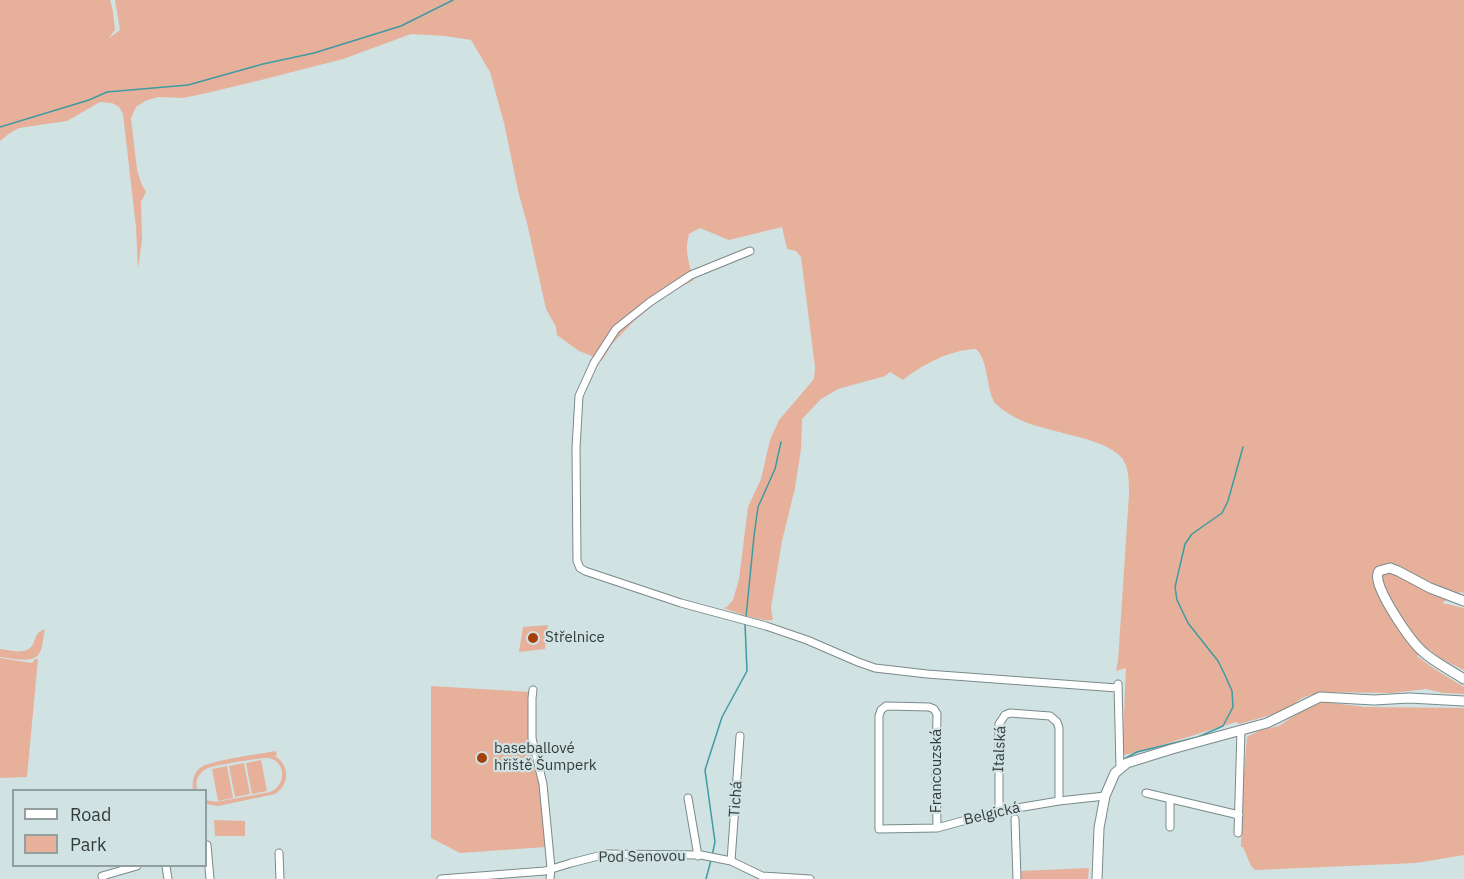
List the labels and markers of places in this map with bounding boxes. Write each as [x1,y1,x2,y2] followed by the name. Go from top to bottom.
[545,629,605,647] place label: Střelnice
[526,631,540,645] marker: Střelnice
[494,740,597,775] place label: baseballové hřiště Šumperk
[475,751,489,765] marker: baseballové hřiště Šumperk

